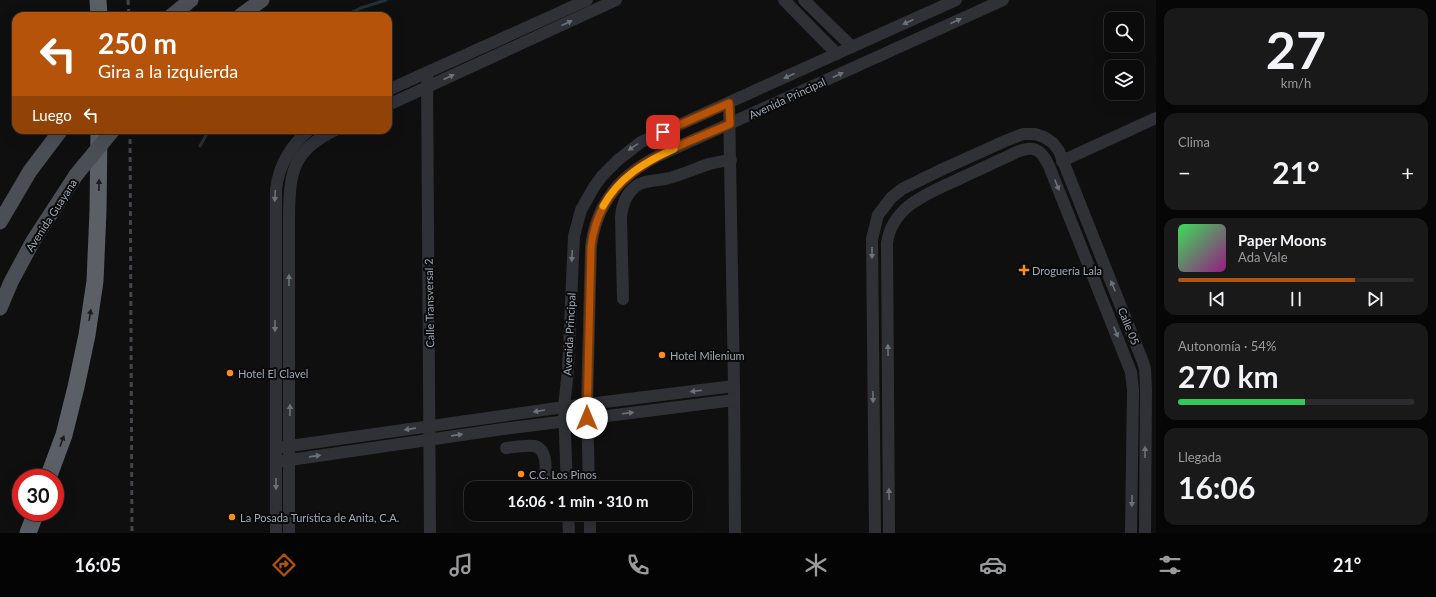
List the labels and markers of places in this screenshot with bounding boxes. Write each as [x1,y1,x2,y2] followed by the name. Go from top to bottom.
[646,115,680,149] pin
[1032,264,1102,277] place label: Droguería Lala
[1019,265,1029,275] marker: Droguería Lala
[670,349,745,362] place label: Hotel Milenium
[657,350,667,360] marker: Hotel Milenium
[238,367,308,380] place label: Hotel El Clavel
[225,368,235,378] marker: Hotel El Clavel
[529,468,597,481] place label: C.C. Los Pinos
[516,469,526,479] marker: C.C. Los Pinos
[240,511,399,524] place label: La Posada Turística de Anita, C.A.
[227,512,237,522] marker: La Posada Turística de Anita, C.A.

